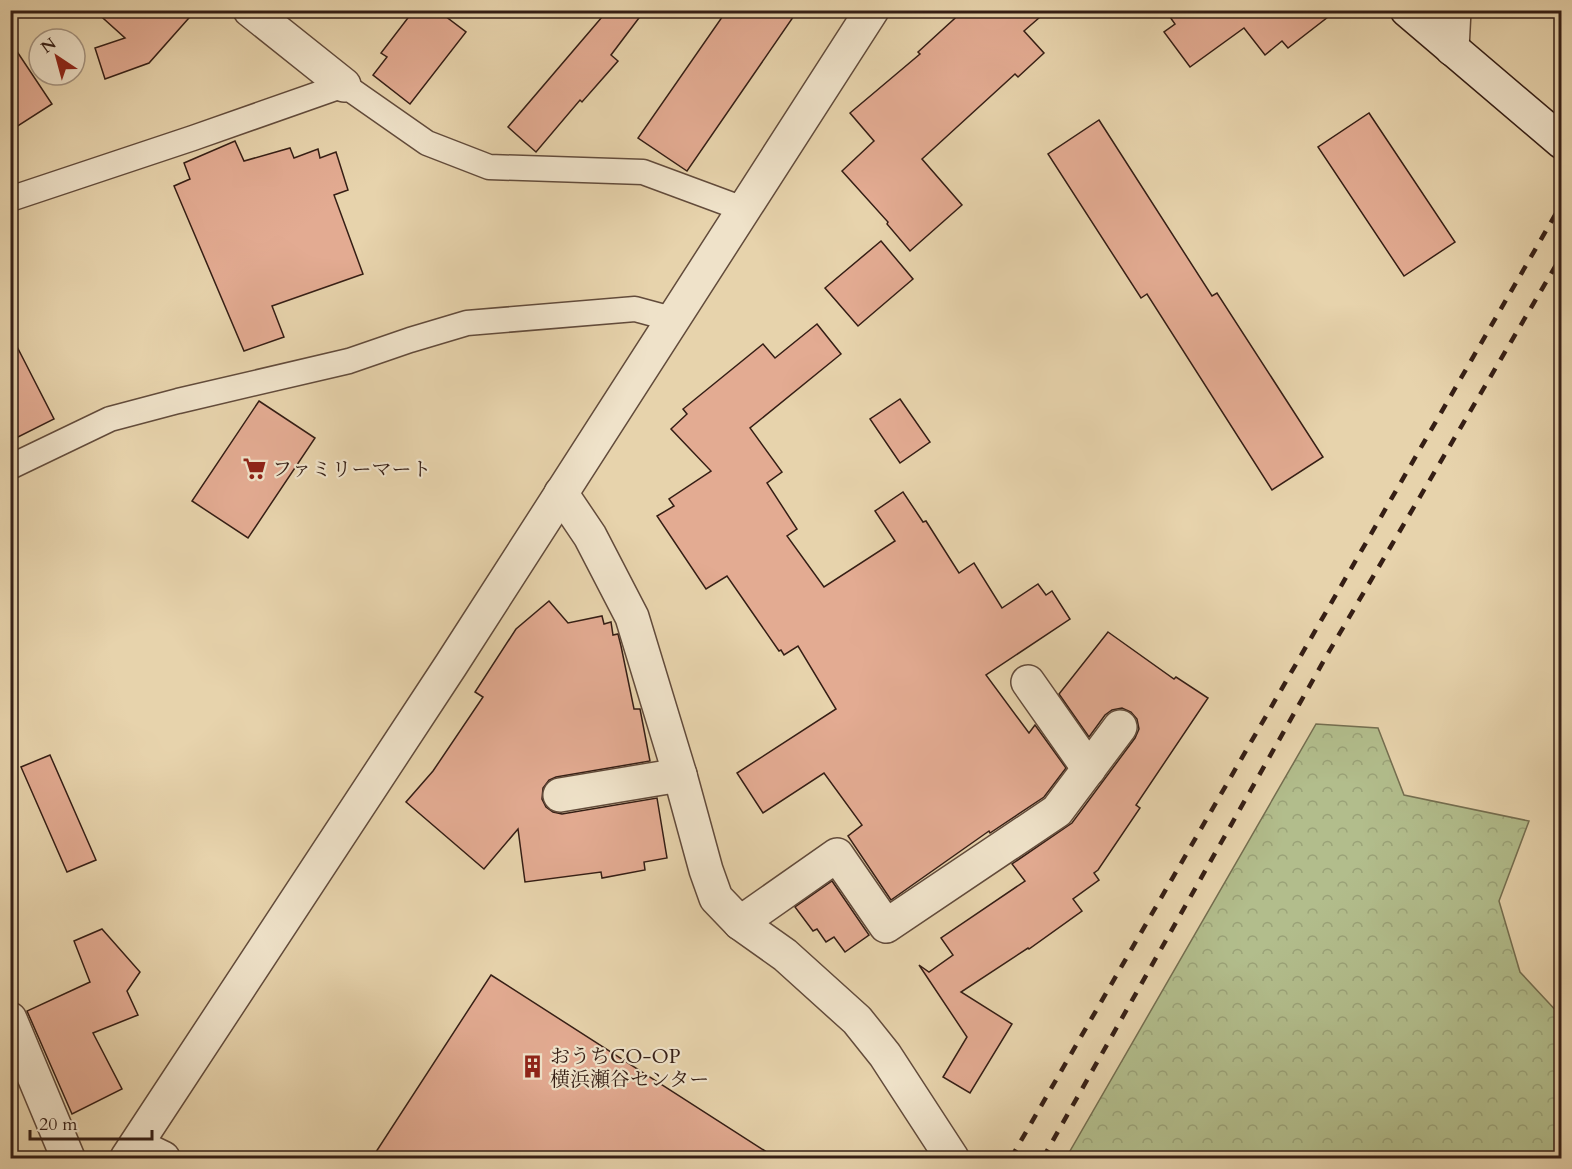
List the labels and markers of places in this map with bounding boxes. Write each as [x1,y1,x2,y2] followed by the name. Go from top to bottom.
[241,456,267,482] supermarket icon: ファミリーマート
[272,456,432,483] place label: ファミリーマート
[550,1043,709,1093] place label: おうちCO-OP 横浜瀬谷センター
[519,1054,545,1080] building icon: おうちCO-OP 横浜瀬谷センター

